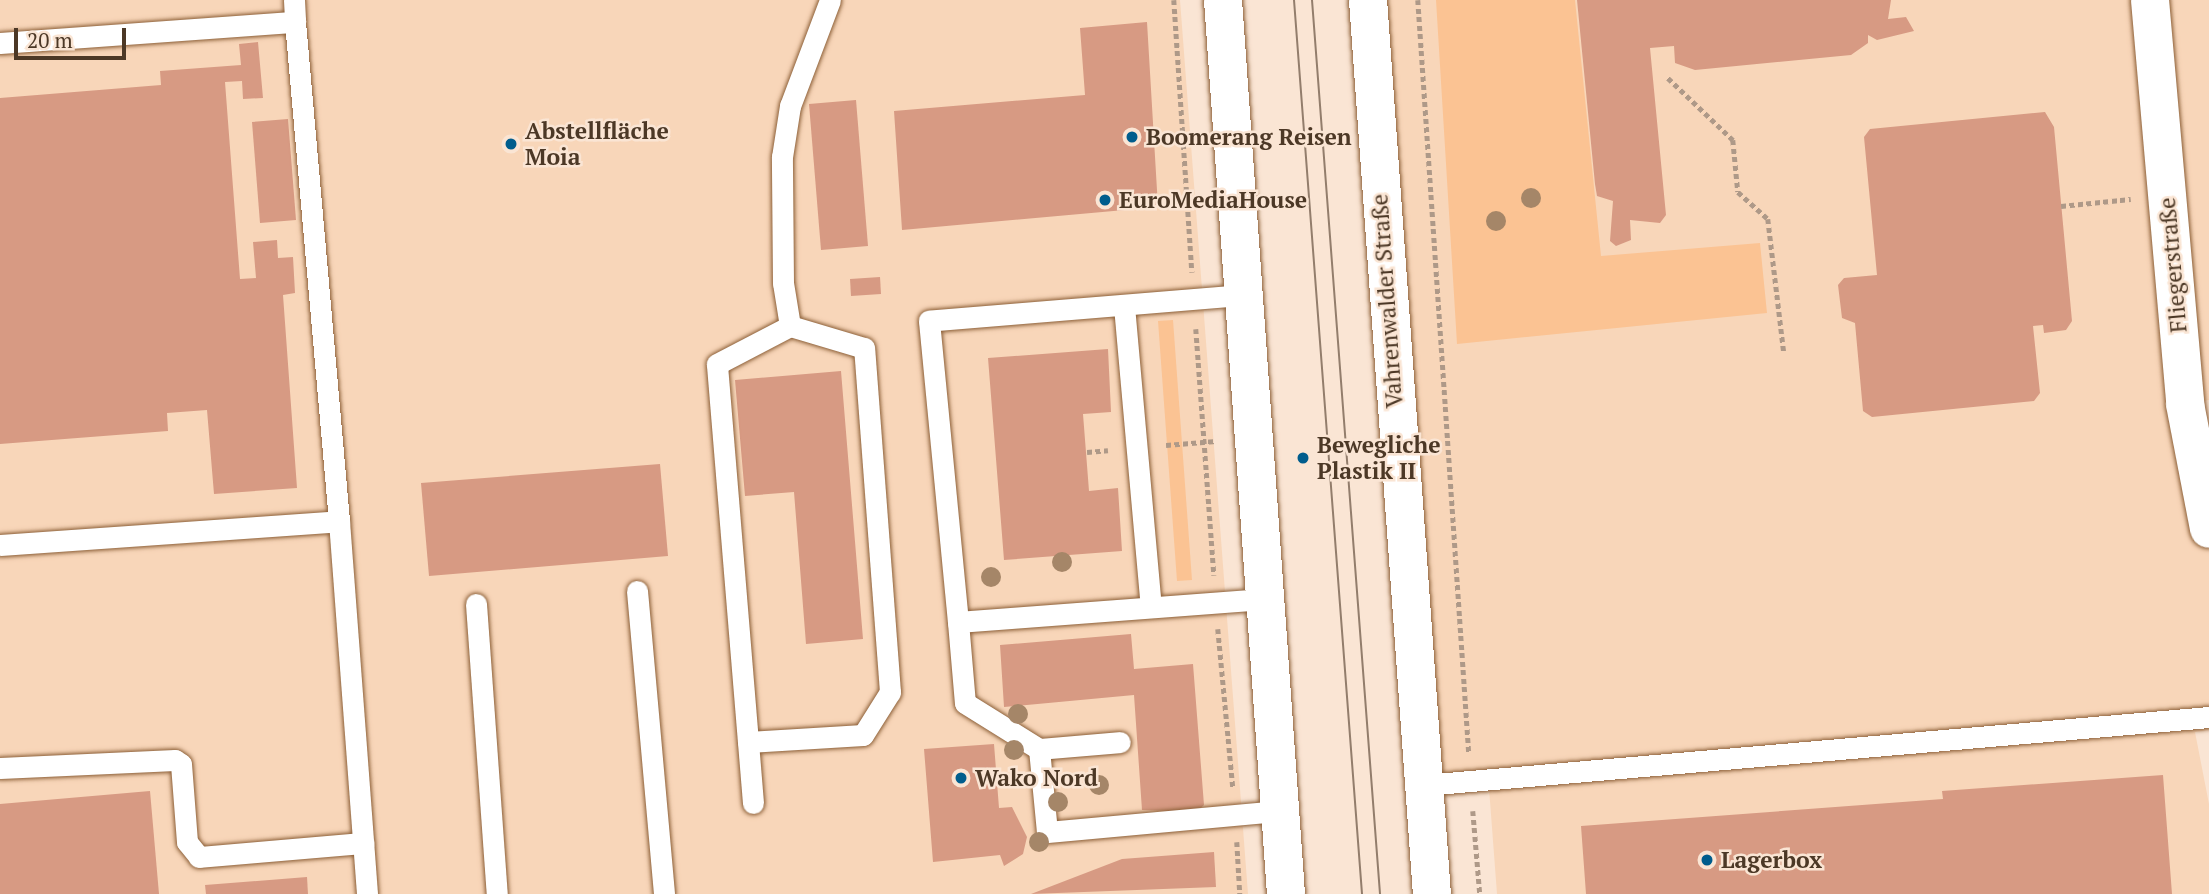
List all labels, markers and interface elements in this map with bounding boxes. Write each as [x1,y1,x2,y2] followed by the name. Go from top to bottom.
[18,14,130,58] scale bar
[27,26,73,54] text: 20 m
[525,117,669,171] place label: Abstellfläche Moia
[1146,123,1352,151] place label: Boomerang Reisen
[1124,129,1140,145] marker: Boomerang Reisen
[503,136,519,152] marker: Abstellfläche Moia
[1119,186,1307,214] place label: EuroMediaHouse
[1097,192,1113,208] marker: EuroMediaHouse
[1366,193,1408,409] street label: Vahrenwalder Straße
[2153,196,2193,334] street label: Fliegerstraße
[1317,431,1441,485] place label: Bewegliche Plastik II
[1295,450,1311,466] marker: Bewegliche Plastik II
[975,764,1098,792] place label: Wako Nord
[953,770,969,786] marker: Wako Nord
[1721,846,1822,874] place label: Lagerbox
[1699,852,1715,868] marker: Lagerbox

